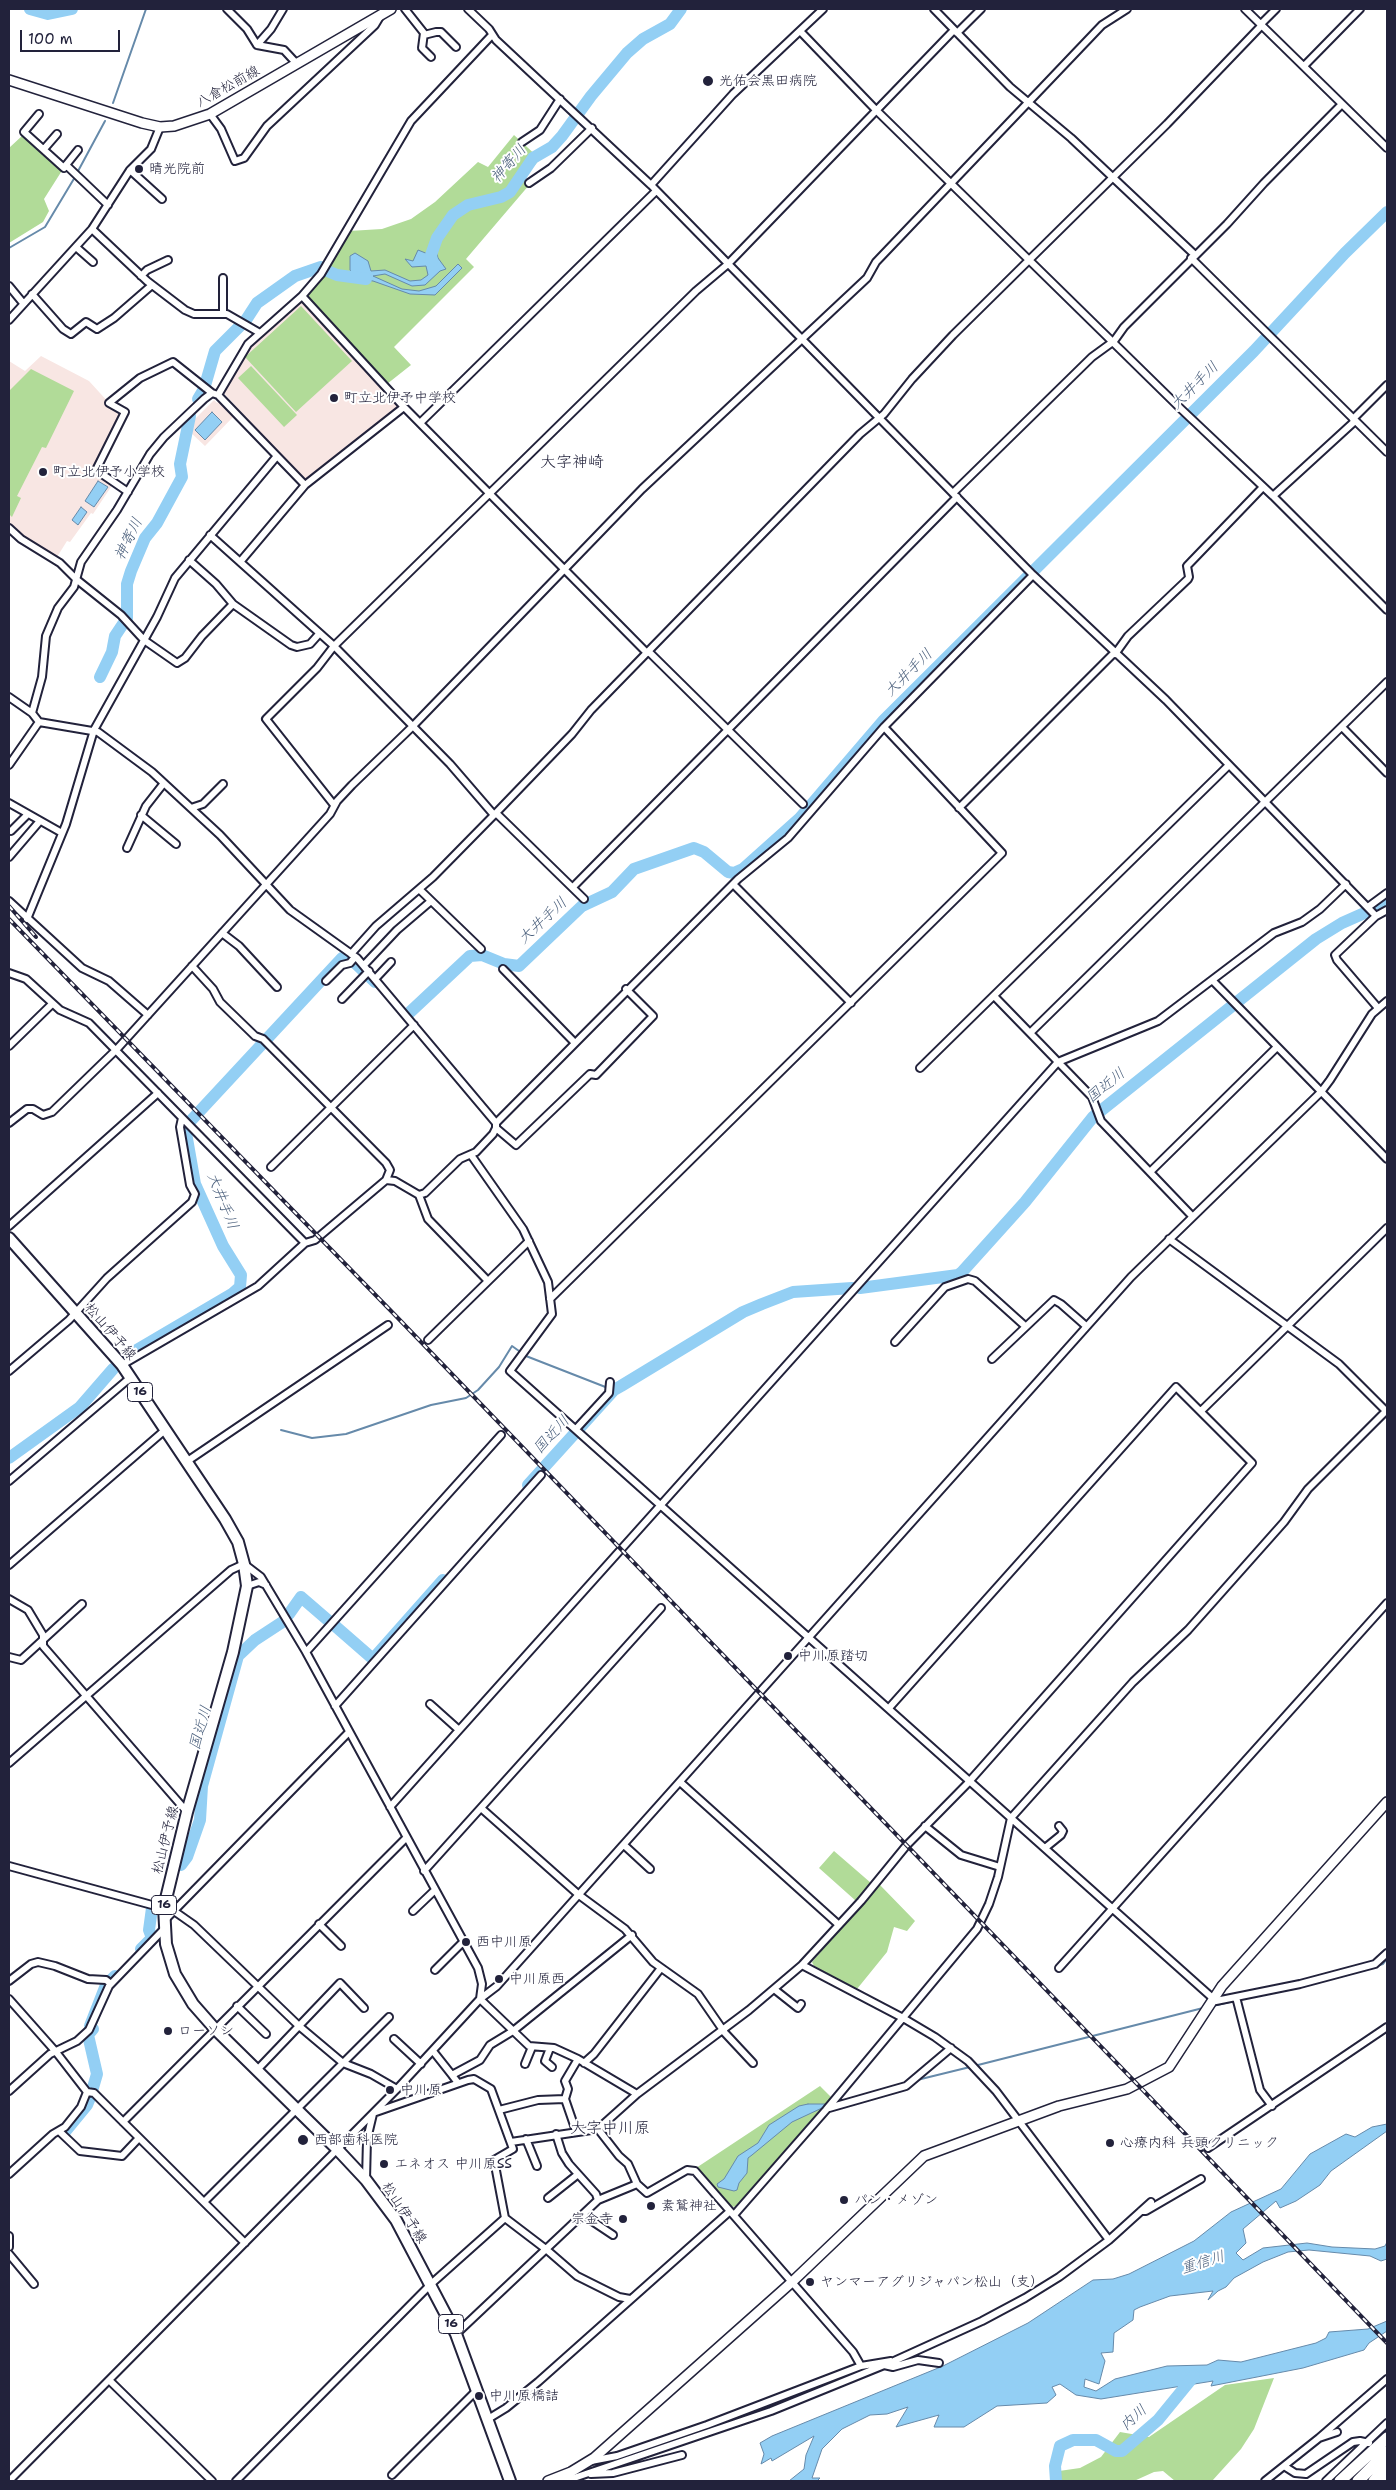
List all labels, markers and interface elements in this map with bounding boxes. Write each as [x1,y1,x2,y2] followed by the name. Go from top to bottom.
[22,20,122,52] scale bar
[28,29,73,49] text: 100 m
[193,63,263,111] street label: 八倉松前線
[719,73,817,89] place label: 光佑会黒田病院
[701,74,715,88] marker: 光佑会黒田病院
[487,141,531,187] water label: 神寄川
[149,161,205,177] place label: 晴光院前
[133,163,145,175] marker: 晴光院前
[1167,358,1223,414] water label: 大井手川
[344,390,456,406] place label: 町立北伊予中学校
[328,392,340,404] marker: 町立北伊予中学校
[540,453,604,473] district label: 大字神崎
[53,464,165,480] place label: 町立北伊予小学校
[37,466,49,478] marker: 町立北伊予小学校
[111,515,147,563] water label: 神寄川
[881,645,937,701] water label: 大井手川
[515,894,571,948] water label: 大井手川
[1083,1065,1129,1107] water label: 国近川
[202,1170,242,1232] water label: 大井手川
[81,1300,139,1364] street label: 松山伊予線
[128,1382,152,1401] road number: 16
[530,1412,574,1458] water label: 国近川
[798,1648,868,1664] place label: 中川原踏切
[782,1650,794,1662] marker: 中川原踏切
[186,1704,216,1752] water label: 国近川
[149,1804,183,1876] street label: 松山伊予線
[152,1896,176,1914] road number: 16
[476,1934,532,1950] place label: 西中川原
[460,1936,472,1948] marker: 西中川原
[509,1971,565,1987] place label: 中川原西
[493,1973,505,1985] marker: 中川原西
[178,2023,234,2039] place label: ローソン
[162,2025,174,2037] marker: ローソン
[400,2082,442,2098] place label: 中川原
[384,2084,396,2096] marker: 中川原
[570,2119,650,2139] district label: 大字中川原
[314,2132,398,2148] place label: 西部歯科医院
[296,2133,310,2147] marker: 西部歯科医院
[1120,2135,1279,2151] place label: 心療内科 兵頭クリニック
[1104,2137,1116,2149] marker: 心療内科 兵頭クリニック
[394,2156,512,2172] place label: エネオス 中川原SS
[378,2158,390,2170] marker: エネオス 中川原SS
[378,2179,430,2247] street label: 松山伊予線
[854,2192,938,2208] place label: パン・メゾン
[838,2194,850,2206] marker: パン・メゾン
[661,2198,717,2214] place label: 素鷲神社
[645,2200,657,2212] marker: 素鷲神社
[571,2211,613,2227] place label: 宗金寺
[617,2213,629,2225] marker: 宗金寺
[1179,2248,1227,2278] water label: 重信川
[820,2274,1044,2290] place label: ヤンマーアグリジャパン松山（支）
[804,2276,816,2288] marker: ヤンマーアグリジャパン松山（支）
[438,2314,464,2334] road number: 16
[489,2388,559,2404] place label: 中川原橋詰
[473,2390,485,2402] marker: 中川原橋詰
[1117,2401,1151,2435] water label: 内川

